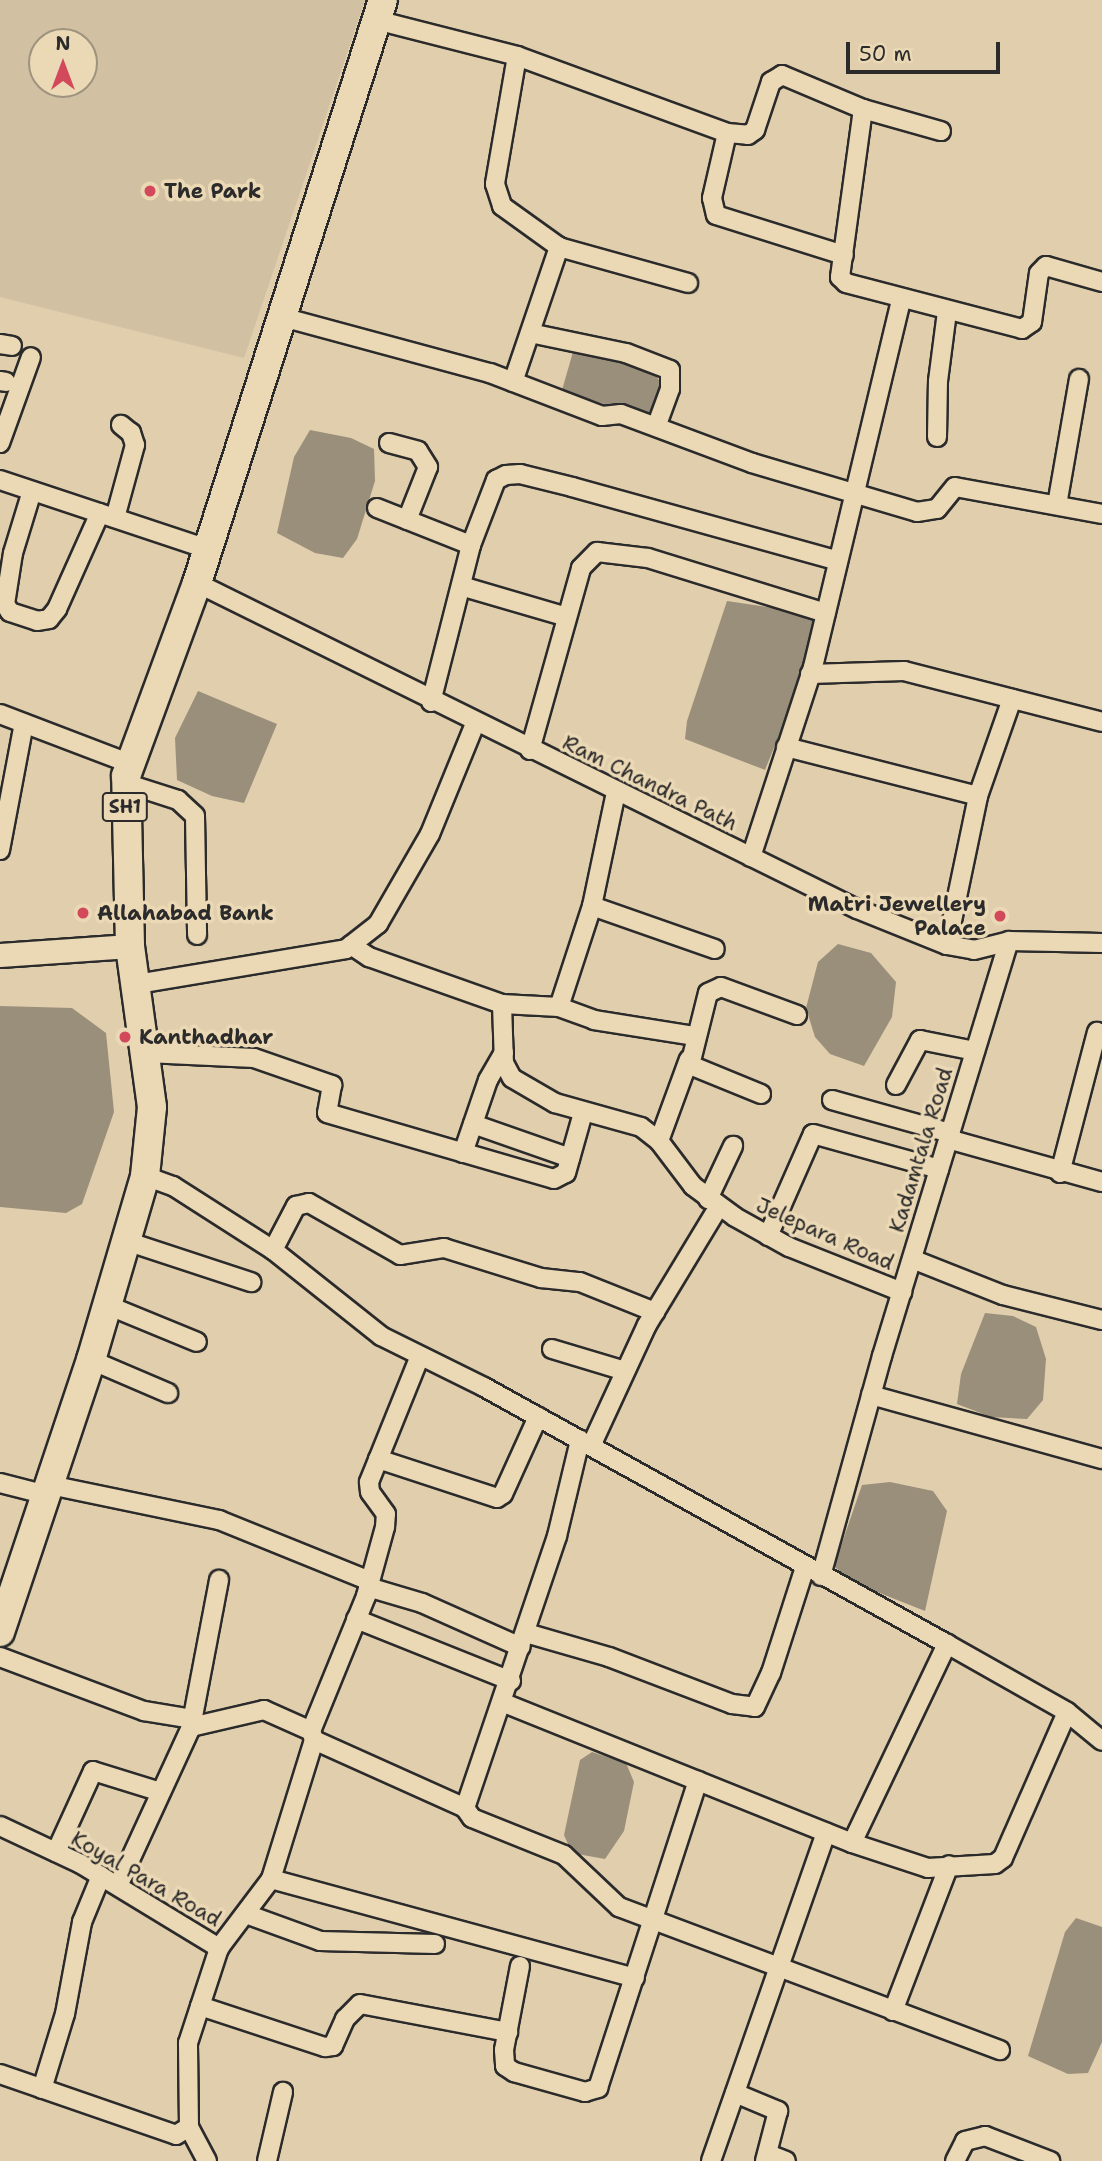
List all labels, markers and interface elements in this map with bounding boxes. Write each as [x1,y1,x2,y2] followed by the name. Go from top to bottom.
[28,28,98,98] north arrow
[850,28,1004,72] scale bar
[55,31,71,56] text: N
[859,40,912,68] text: 50 m
[164,178,261,204] place label: The Park
[142,183,158,199] marker: The Park
[558,730,742,836] street label: Ram Chandra Path
[100,792,150,822] road number: SH1
[808,891,986,941] place label: Matri Jewellery Palace
[97,900,274,926] place label: Allahabad Bank
[75,905,91,921] marker: Allahabad Bank
[992,908,1008,924] marker: Matri Jewellery Palace
[139,1024,273,1050] place label: Kanthadhar
[117,1029,133,1045] marker: Kanthadhar
[884,1065,958,1235] street label: Kadamtala Road
[752,1192,898,1276] street label: Jelepara Road
[67,1826,225,1932] street label: Koyal Para Road

